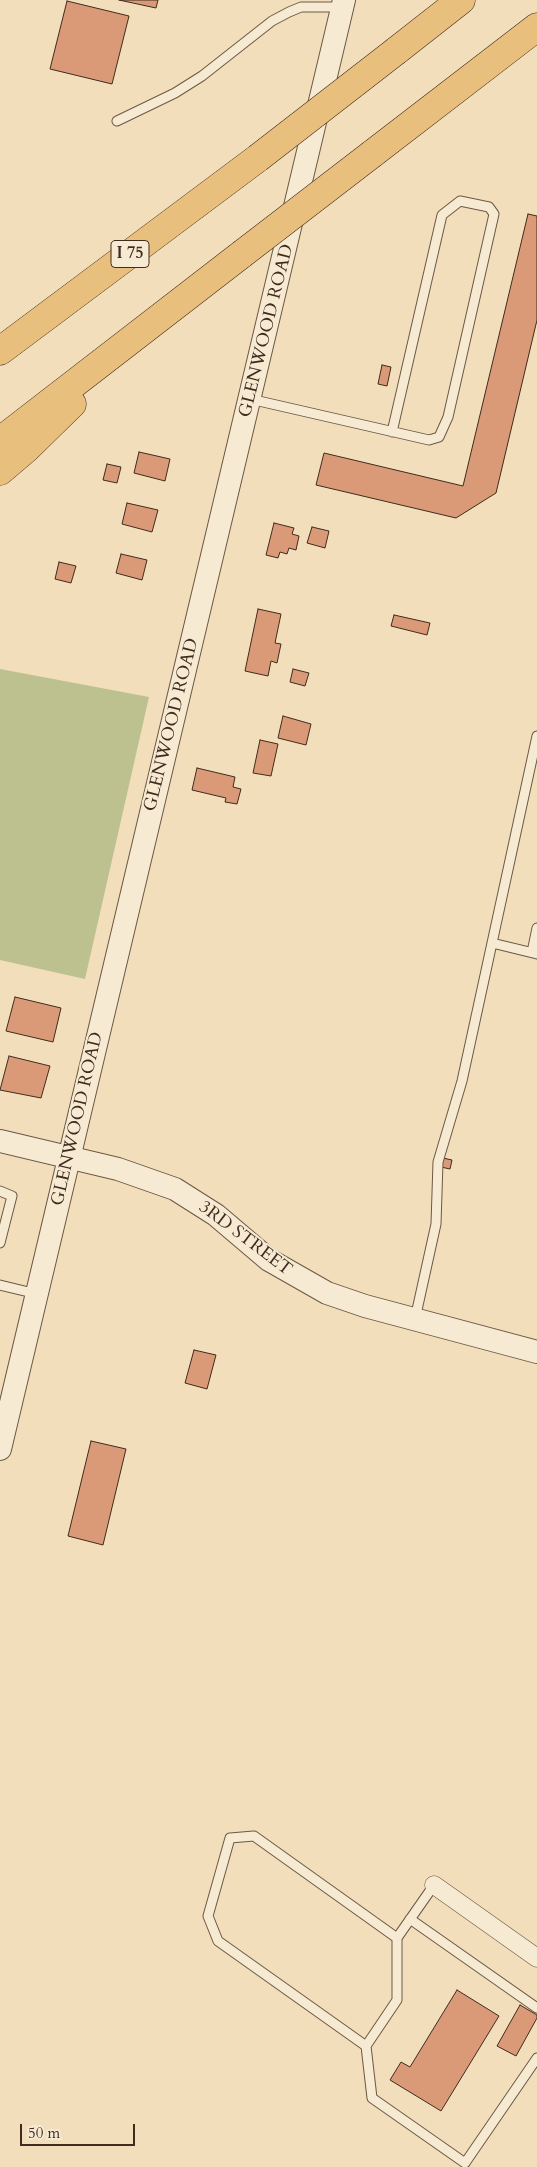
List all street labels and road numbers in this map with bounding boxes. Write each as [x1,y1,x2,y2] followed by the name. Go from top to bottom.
[111,240,149,268] road number: I 75
[235,242,299,420] street label: GLENWOOD ROAD
[140,636,204,814] street label: GLENWOOD ROAD
[48,1030,108,1208] street label: GLENWOOD ROAD
[194,1197,296,1281] street label: 3RD STREET

